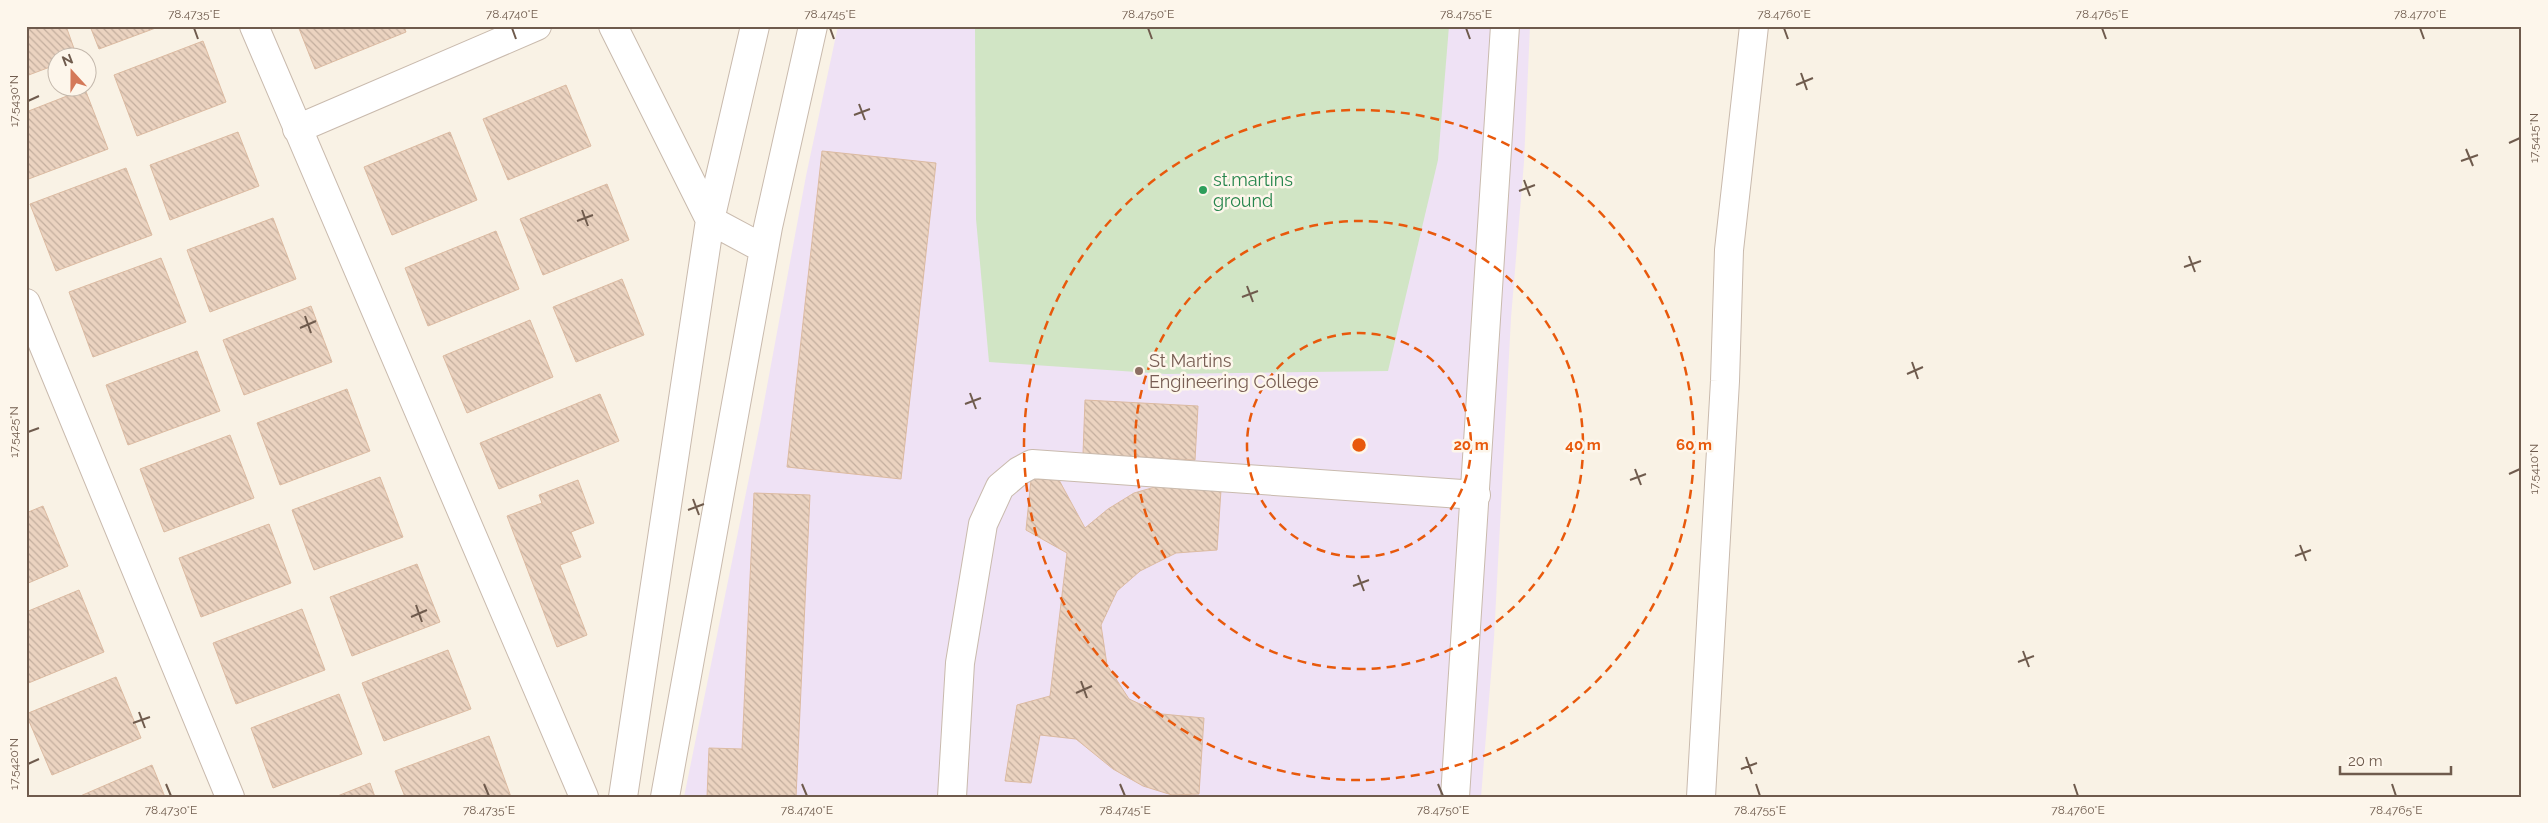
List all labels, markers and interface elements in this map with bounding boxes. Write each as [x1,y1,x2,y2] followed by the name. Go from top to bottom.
[168,7,220,21] text: 78.4735°E
[486,7,538,21] text: 78.4740°E
[804,7,856,21] text: 78.4745°E
[1122,7,1174,21] text: 78.4750°E
[1440,7,1492,21] text: 78.4755°E
[1757,7,1811,21] text: 78.4760°E
[2076,7,2129,21] text: 78.4765°E
[2394,7,2446,21] text: 78.4770°E
[48,48,98,98] north arrow
[59,50,75,69] text: N
[7,75,21,127] text: 17.5430°N
[2527,113,2541,163] text: 17.5415°N
[1213,169,1293,211] place label: st.martins ground
[1197,184,1209,196] marker: st.martins ground
[1149,350,1319,392] place label: St Martins Engineering College
[1133,365,1145,377] marker: St Martins Engineering College
[7,406,21,458] text: 17.5425°N
[1350,436,1368,454] centre of rings
[1453,436,1489,454] text: 20 m
[1565,436,1601,454] text: 40 m
[1676,436,1712,454] text: 60 m
[2527,444,2541,494] text: 17.5410°N
[7,738,21,790] text: 17.5420°N
[2340,743,2452,775] scale bar
[2348,752,2383,770] text: 20 m
[145,803,197,817] text: 78.4730°E
[463,803,515,817] text: 78.4735°E
[781,803,833,817] text: 78.4740°E
[1099,803,1151,817] text: 78.4745°E
[1417,803,1469,817] text: 78.4750°E
[1734,803,1786,817] text: 78.4755°E
[2051,803,2105,817] text: 78.4760°E
[2370,803,2423,817] text: 78.4765°E

